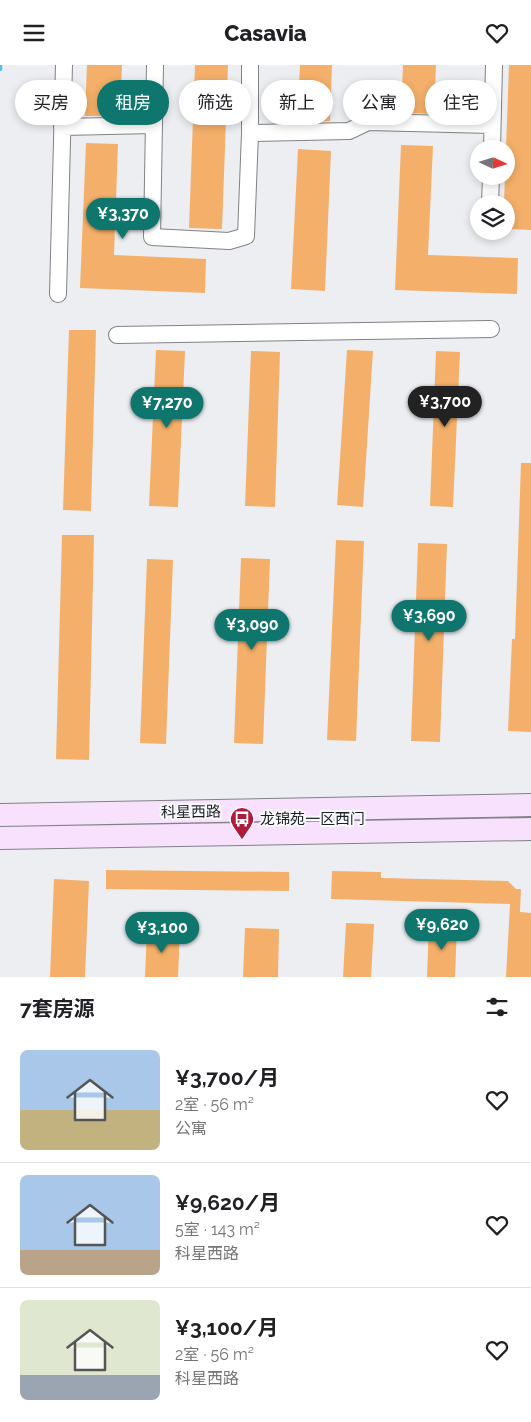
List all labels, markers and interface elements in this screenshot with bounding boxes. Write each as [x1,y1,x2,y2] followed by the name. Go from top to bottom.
[20,19,48,47] icon: menu
[483,19,511,47] icon: heart
[224,20,307,46] text: Casavia
[15,80,87,125] chip: 买房
[97,80,169,125] chip: 租房
[179,80,251,125] chip: 筛选
[261,80,333,125] chip: 新上
[343,80,415,125] chip: 公寓
[425,80,497,125] chip: 住宅
[470,140,515,185] north arrow
[470,140,515,240] map controls
[470,195,515,240] button: layers
[82,197,164,240] pin: ¥3,370
[97,204,149,223] text: ¥3,370
[404,385,486,428] pin: ¥3,700
[126,387,208,429] pin: ¥7,270
[419,392,471,411] text: ¥3,700
[141,393,193,412] text: ¥7,270
[388,599,470,642] pin: ¥3,690
[403,606,456,625] text: ¥3,690
[211,609,293,651] pin: ¥3,090
[225,615,279,634] text: ¥3,090
[161,802,221,822] street label: 科星西路
[229,806,255,840] bus stop icon: 龙锦苑一区西门
[260,810,365,828] place label: 龙锦苑一区西门
[401,909,483,951] pin: ¥9,620
[121,911,203,954] pin: ¥3,100
[415,915,469,934] text: ¥9,620
[136,918,188,937] text: ¥3,100
[483,993,511,1021] icon: filters
[20,996,95,1021] text: 7套房源
[175,1065,279,1090] text: ¥3,700/月
[60,1070,120,1130] icon: home
[483,1086,511,1114] icon: heart
[175,1095,254,1114] text: 2室 · 56 m²
[175,1119,207,1138] text: 公寓
[175,1190,280,1215] text: ¥9,620/月
[60,1195,120,1255] icon: home
[483,1211,511,1239] icon: heart
[175,1220,260,1239] text: 5室 · 143 m²
[175,1244,239,1263] text: 科星西路
[175,1315,278,1340] text: ¥3,100/月
[60,1320,120,1380] icon: home
[483,1336,511,1364] icon: heart
[175,1345,254,1364] text: 2室 · 56 m²
[175,1369,239,1388] text: 科星西路

